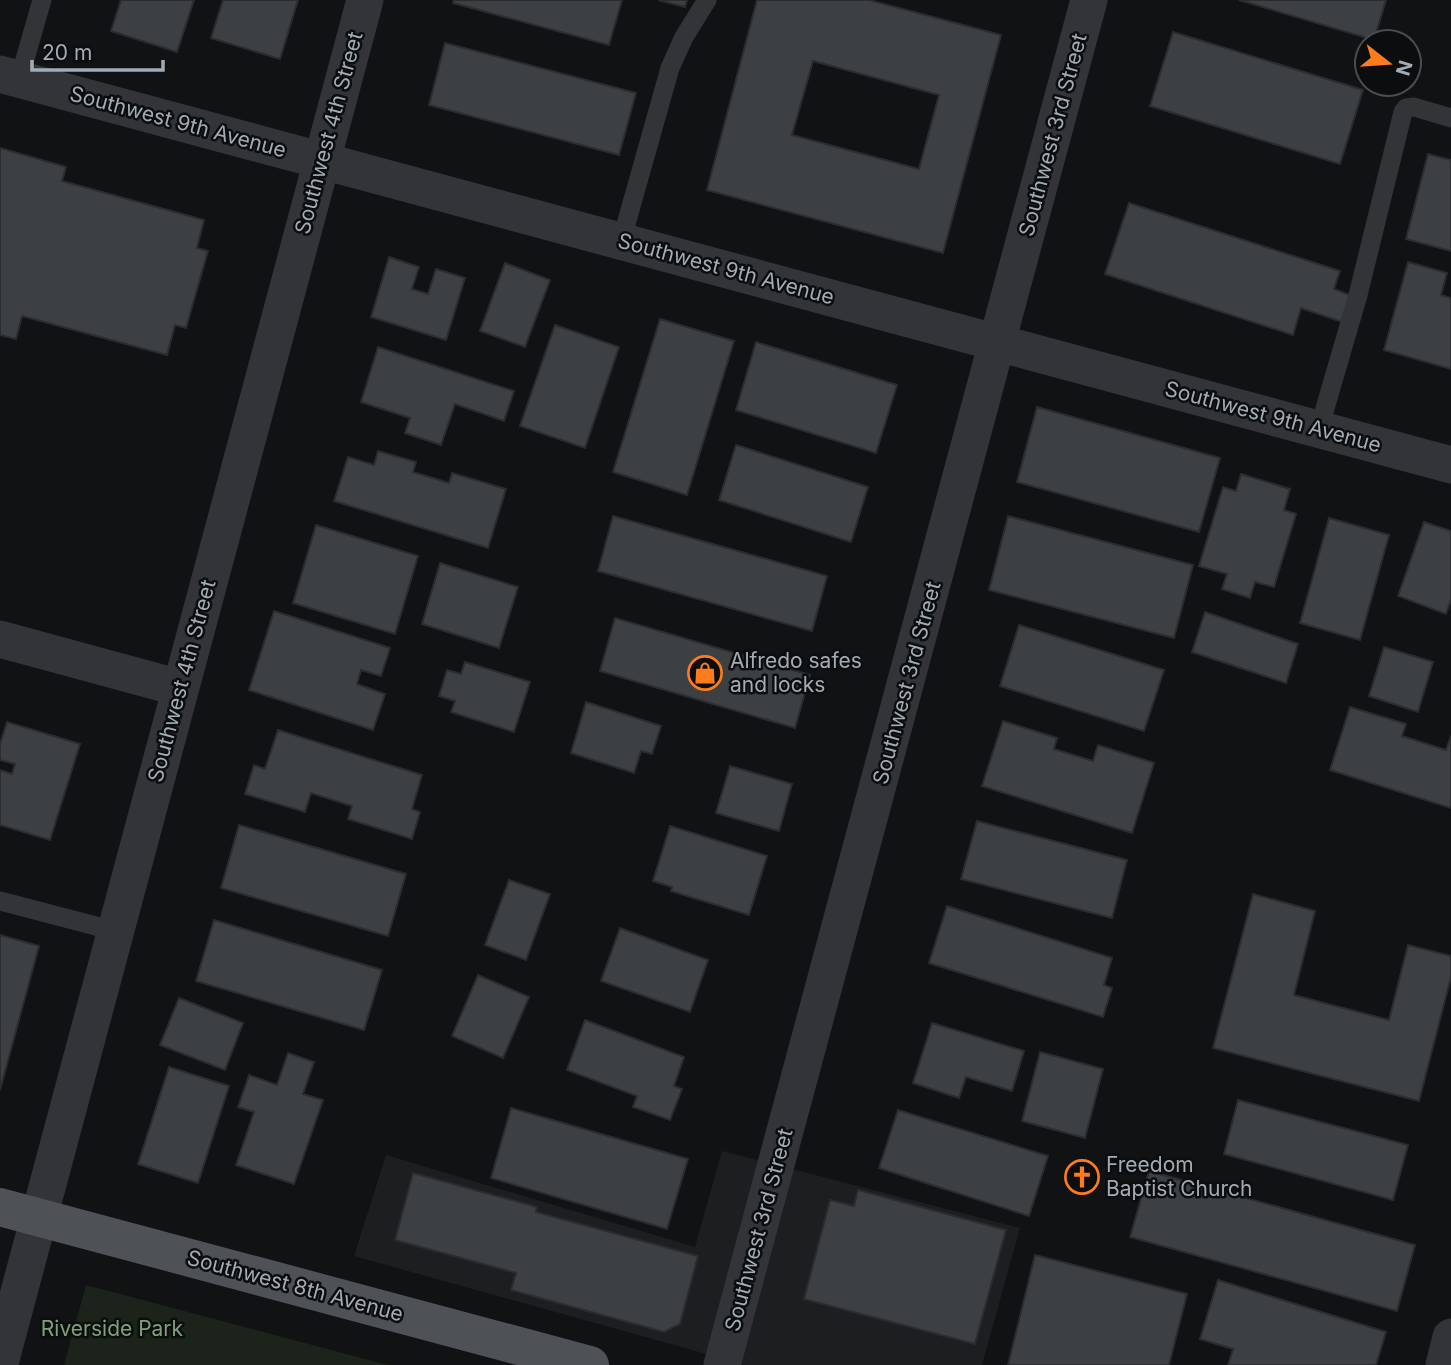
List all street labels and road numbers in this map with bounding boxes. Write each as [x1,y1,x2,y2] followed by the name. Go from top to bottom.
[289,29,368,237] street label: Southwest 4th Street
[1013,30,1092,239] street label: Southwest 3rd Street
[67,81,289,162] street label: Southwest 9th Avenue
[615,228,837,309] street label: Southwest 9th Avenue
[1162,376,1384,457] street label: Southwest 9th Avenue
[142,577,221,785] street label: Southwest 4th Street
[867,578,946,787] street label: Southwest 3rd Street
[719,1125,798,1334] street label: Southwest 3rd Street
[184,1245,406,1326] street label: Southwest 8th Avenue

